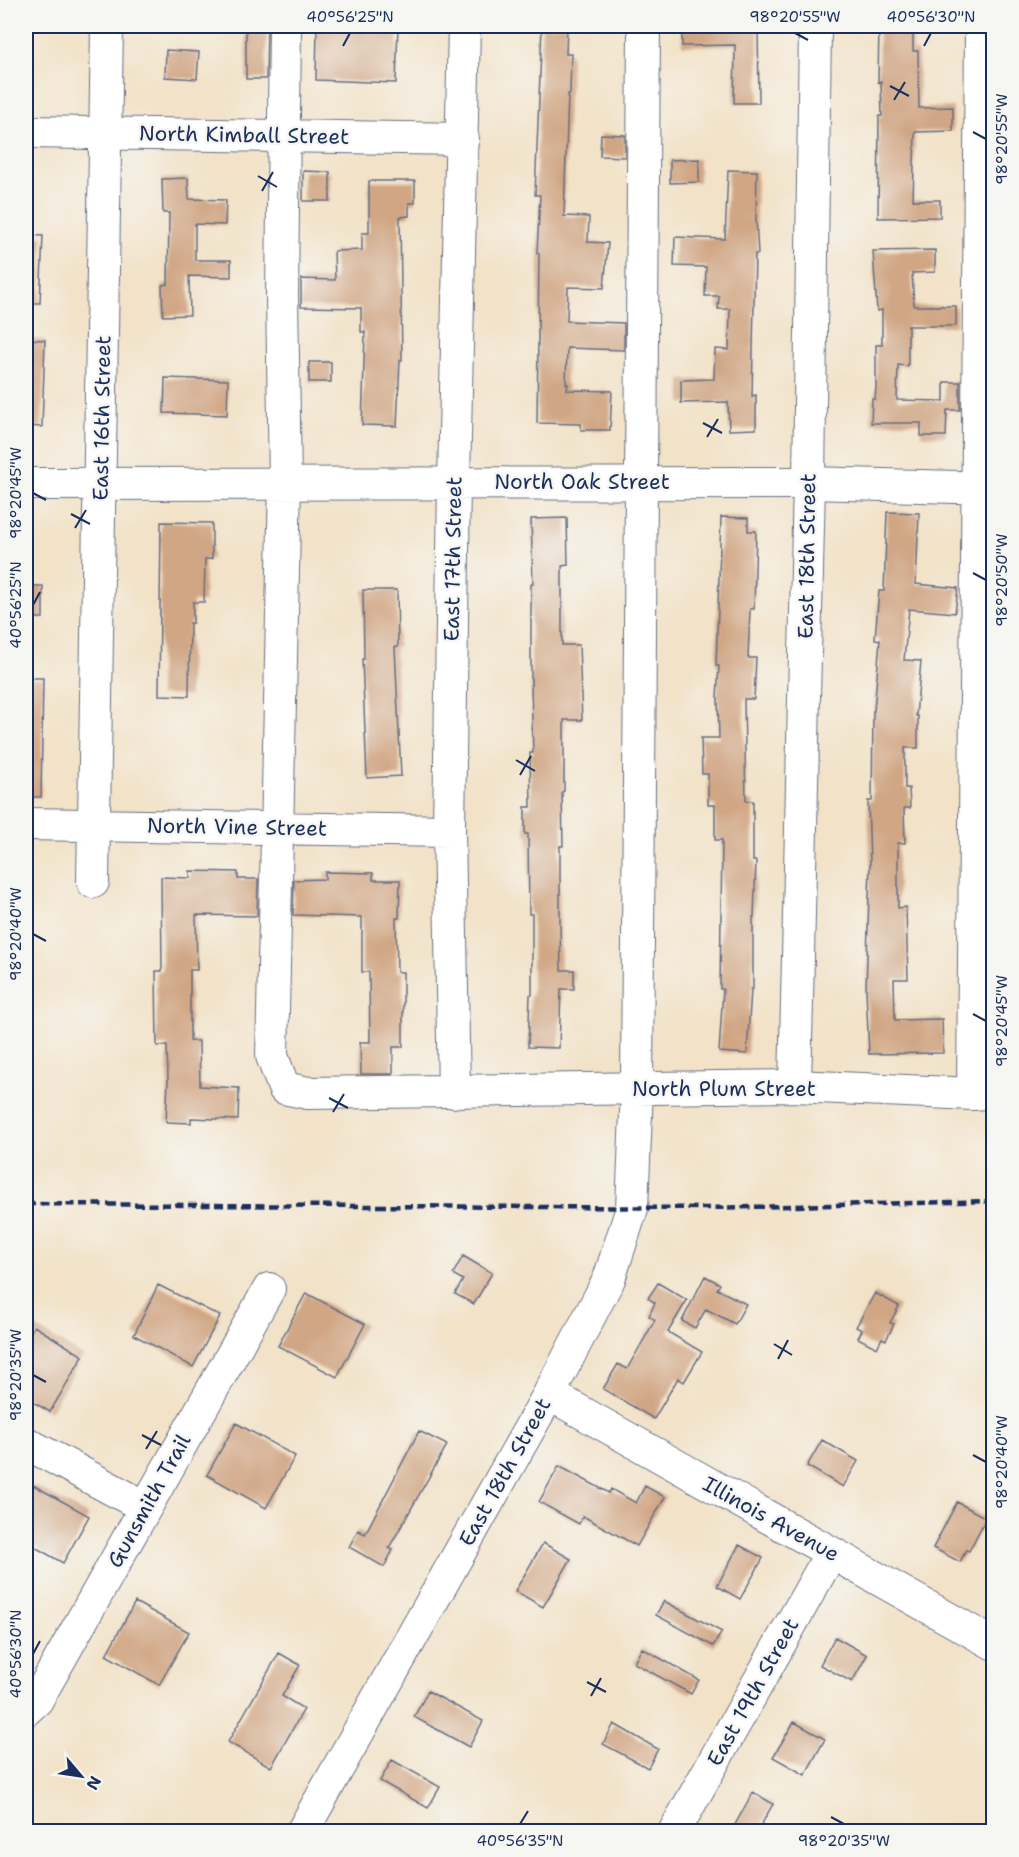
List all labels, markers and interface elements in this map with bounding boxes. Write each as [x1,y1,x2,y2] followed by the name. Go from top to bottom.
[306,7,394,27] text: 40°56'25"N
[749,7,841,27] text: 98°20'55"W
[887,7,975,27] text: 40°56'30"N
[992,93,1012,185] text: 98°20'55"W
[139,119,349,151] street label: North Kimball Street
[87,335,117,501] street label: East 16th Street
[6,447,26,539] text: 98°20'45"W
[494,468,670,496] street label: North Oak Street
[792,473,822,639] street label: East 18th Street
[438,476,468,642] street label: East 17th Street
[992,533,1012,627] text: 98°20'50"W
[6,561,26,649] text: 40°56'25"N
[147,811,327,843] street label: North Vine Street
[6,887,26,981] text: 98°20'40"W
[992,975,1012,1067] text: 98°20'45"W
[632,1075,816,1103] street label: North Plum Street
[6,1329,26,1421] text: 98°20'35"W
[453,1393,557,1551] street label: East 18th Street
[992,1415,1012,1509] text: 98°20'40"W
[101,1429,198,1573] street label: Gunsmith Trail
[698,1470,844,1568] street label: Illinois Avenue
[6,1610,26,1698] text: 40°56'30"N
[701,1613,805,1771] street label: East 19th Street
[51,1746,111,1806] north arrow
[81,1772,106,1794] text: N
[476,1831,564,1851] text: 40°56'35"N
[798,1831,890,1851] text: 98°20'35"W

